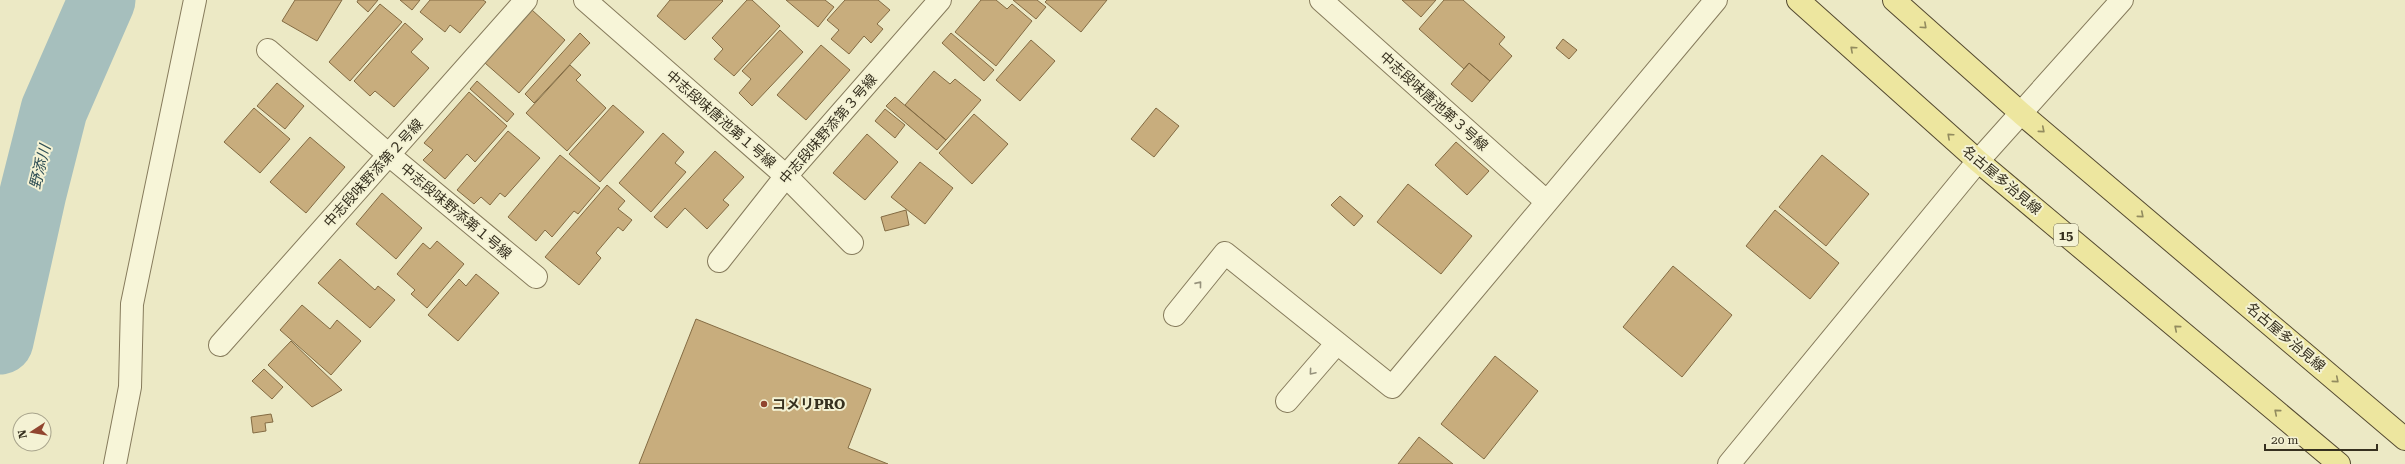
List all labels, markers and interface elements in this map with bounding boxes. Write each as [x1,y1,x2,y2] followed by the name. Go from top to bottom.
[1919,21,1926,28] one-way arrow
[1850,46,1858,54] one-way arrow
[1377,48,1491,154] street label: 中志段味唐池第３号線
[663,67,779,171] street label: 中志段味唐池第１号線
[776,71,880,187] street label: 中志段味野添第３号線
[320,116,426,230] street label: 中志段味野添第２号線
[2037,126,2045,133] one-way arrow
[1947,133,1955,140] one-way arrow
[26,141,55,191] water label: 野添川
[1959,142,2045,218] street label: 名古屋多治見線
[397,160,515,262] street label: 中志段味野添第１号線
[2136,210,2144,217] one-way arrow
[2054,224,2078,246] road number: 15
[1195,282,1202,289] one-way arrow
[2243,299,2329,375] street label: 名古屋多治見線
[2175,326,2182,333] one-way arrow
[1310,367,1317,375] one-way arrow
[2331,376,2339,383] one-way arrow
[772,396,845,412] place label: コメリPRO
[759,399,769,409] marker: コメリPRO
[2274,409,2281,416] one-way arrow
[12,412,52,452] north arrow
[2265,426,2377,452] scale bar
[15,428,30,439] text: N
[2271,433,2298,447] text: 20 m

